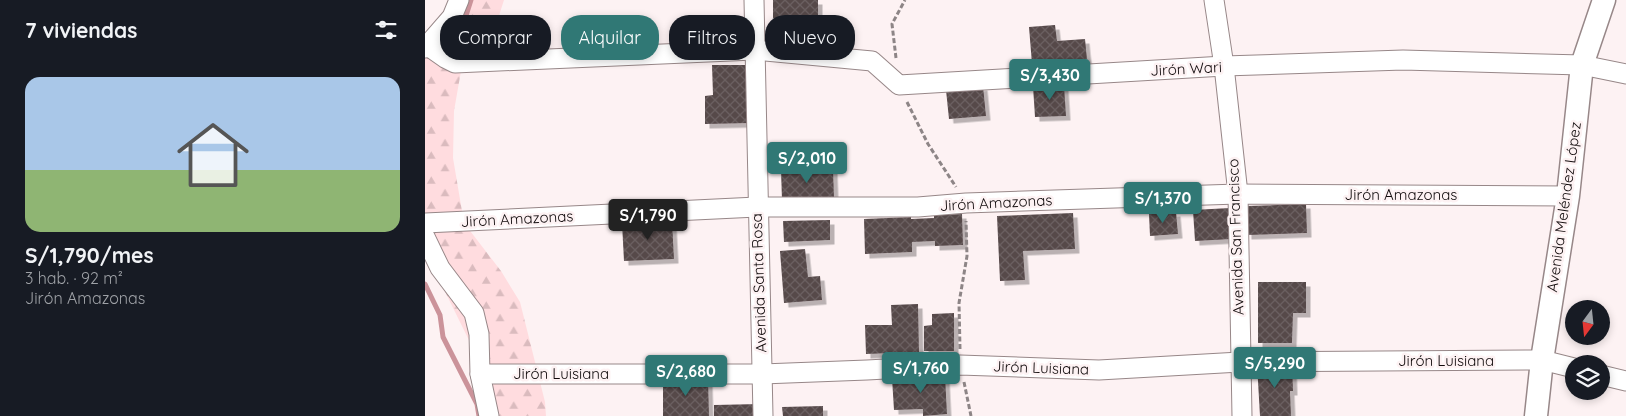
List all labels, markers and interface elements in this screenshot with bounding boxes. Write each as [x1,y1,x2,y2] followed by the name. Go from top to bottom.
[440,15,551,60] chip: Comprar
[561,15,659,60] chip: Alquilar
[669,15,755,60] chip: Filtros
[765,15,855,60] chip: Nuevo
[372,16,400,44] icon: filters
[25,17,137,43] text: 7 viviendas
[1150,57,1222,80] street label: Jirón Wari
[1004,58,1096,101] pin: S/3,430
[1020,65,1080,85] text: S/3,430
[168,110,258,200] icon: home
[1542,121,1585,293] street label: Avenida Meléndez López
[761,142,853,184] pin: S/2,010
[778,148,836,168] text: S/2,010
[1223,158,1248,316] street label: Avenida San Francisco
[1117,182,1209,224] pin: S/1,370
[1345,185,1457,204] street label: Jirón Amazonas
[1135,188,1191,208] text: S/1,370
[939,190,1053,215] street label: Jirón Amazonas
[602,198,694,241] pin: S/1,790
[620,205,676,225] text: S/1,790
[460,206,574,231] street label: Jirón Amazonas
[747,213,770,353] street label: Avenida Santa Rosa
[25,242,154,268] text: S/1,790/mes
[25,268,123,288] text: 3 hab. · 92 m²
[25,288,145,308] text: Jirón Amazonas
[1565,300,1610,345] north arrow
[1565,300,1610,400] map controls
[1229,346,1321,389] pin: S/5,290
[1398,351,1494,370] street label: Jirón Luisiana
[875,352,967,394] pin: S/1,760
[1245,353,1305,373] text: S/5,290
[640,354,732,397] pin: S/2,680
[1565,355,1610,400] button: layers
[993,356,1089,379] street label: Jirón Luisiana
[893,358,949,378] text: S/1,760
[656,361,716,381] text: S/2,680
[513,364,609,383] street label: Jirón Luisiana

